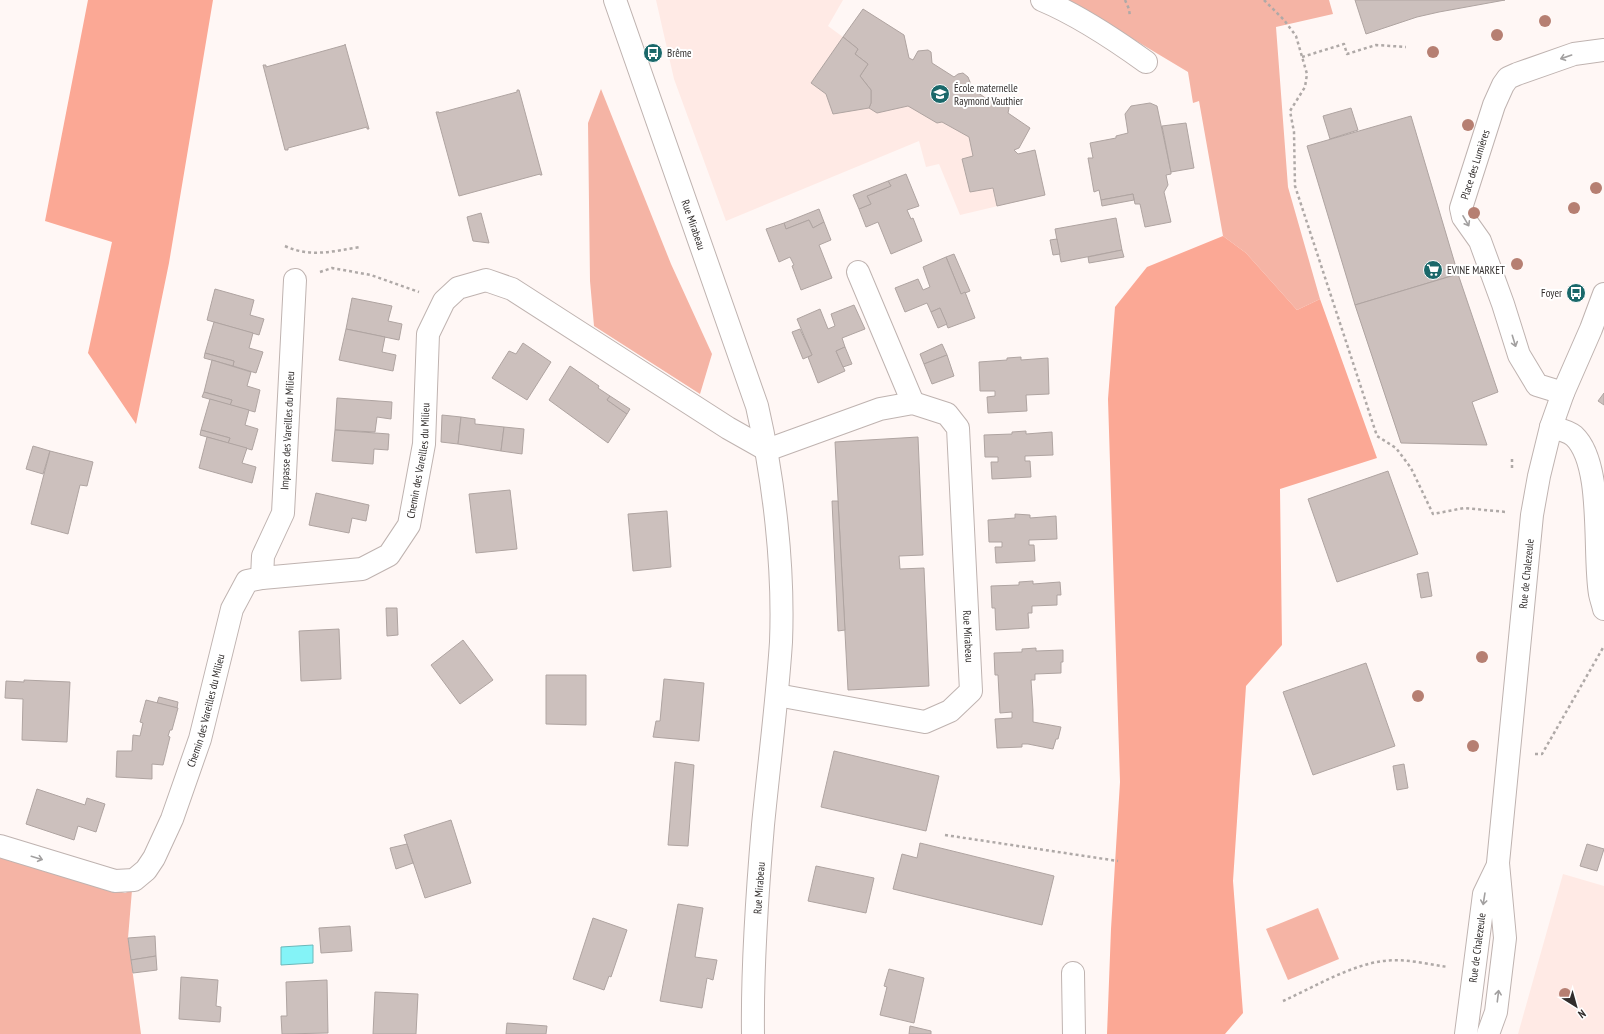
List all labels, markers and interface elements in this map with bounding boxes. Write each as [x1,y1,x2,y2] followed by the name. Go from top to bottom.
[642,42,664,64] bus stop icon: Brême
[667,46,692,60] place label: Brême
[1560,53,1572,61] one-way arrow
[954,81,1023,108] place label: École maternelle Raymond Vauthier
[929,83,951,105] school or university icon: École maternelle Raymond Vauthier
[1457,128,1493,201] street label: Place des Lumières
[678,198,709,252] street label: Rue Mirabeau
[1463,215,1471,227] one-way arrow
[1422,259,1444,281] supermarket icon: EVINE MARKET
[1447,263,1505,277] place label: EVINE MARKET
[1565,282,1587,304] bus stop icon: Foyer
[1541,286,1562,300] place label: Foyer
[1511,334,1518,347] one-way arrow
[277,371,297,490] street label: Impasse des Vareilles du Milieu
[403,402,432,520] street label: Chemin des Vareilles du Milieu
[1516,538,1537,609] street label: Rue de Chalezeule
[960,610,977,663] street label: Rue Mirabeau
[184,652,228,769] street label: Chemin des Vareilles du Milieu
[31,855,44,862] one-way arrow
[750,861,768,915] street label: Rue Mirabeau
[1480,892,1488,905] one-way arrow
[1466,912,1489,983] street label: Rue de Chalezeule
[1556,986,1596,1026] north arrow
[1494,990,1502,1003] one-way arrow
[1575,1007,1589,1021] text: N

